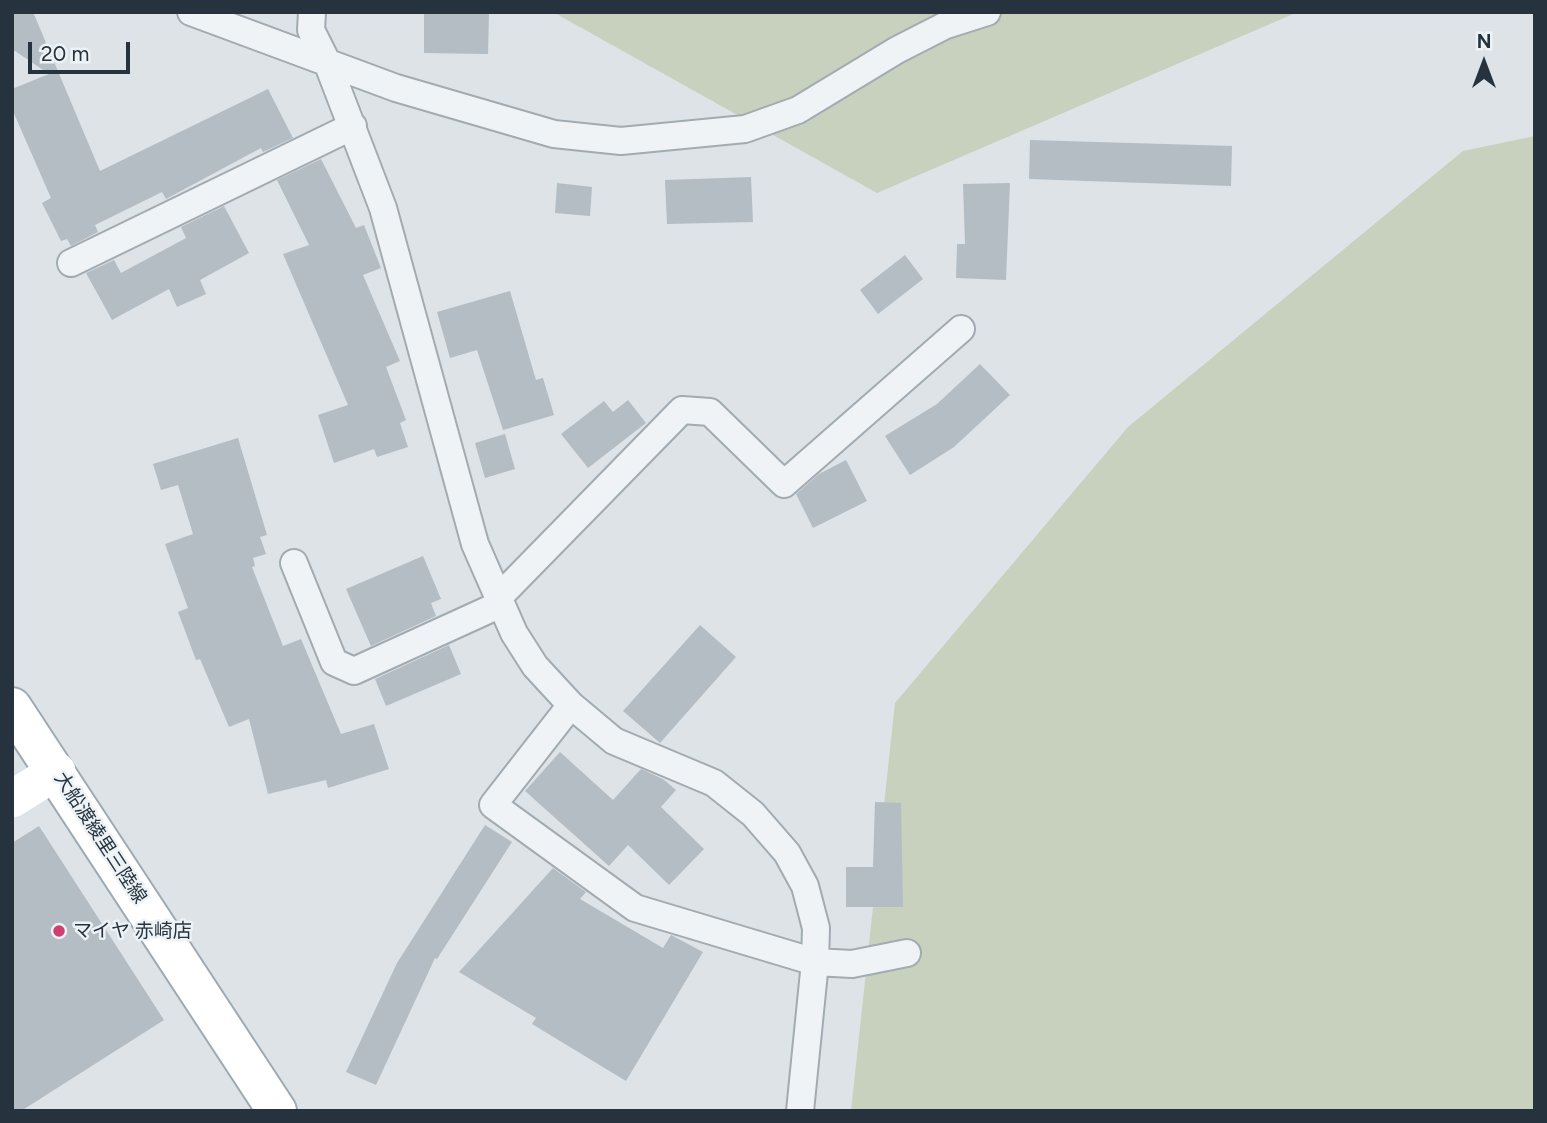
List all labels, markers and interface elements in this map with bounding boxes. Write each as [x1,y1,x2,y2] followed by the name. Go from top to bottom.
[32,28,133,72] scale bar
[1449,28,1519,98] north arrow
[1477,30,1491,53] text: N
[41,41,89,66] text: 20 m
[49,768,151,908] street label: 大船渡綾里三陸線
[73,920,192,942] place label: マイヤ 赤崎店
[51,923,67,939] marker: マイヤ 赤崎店

